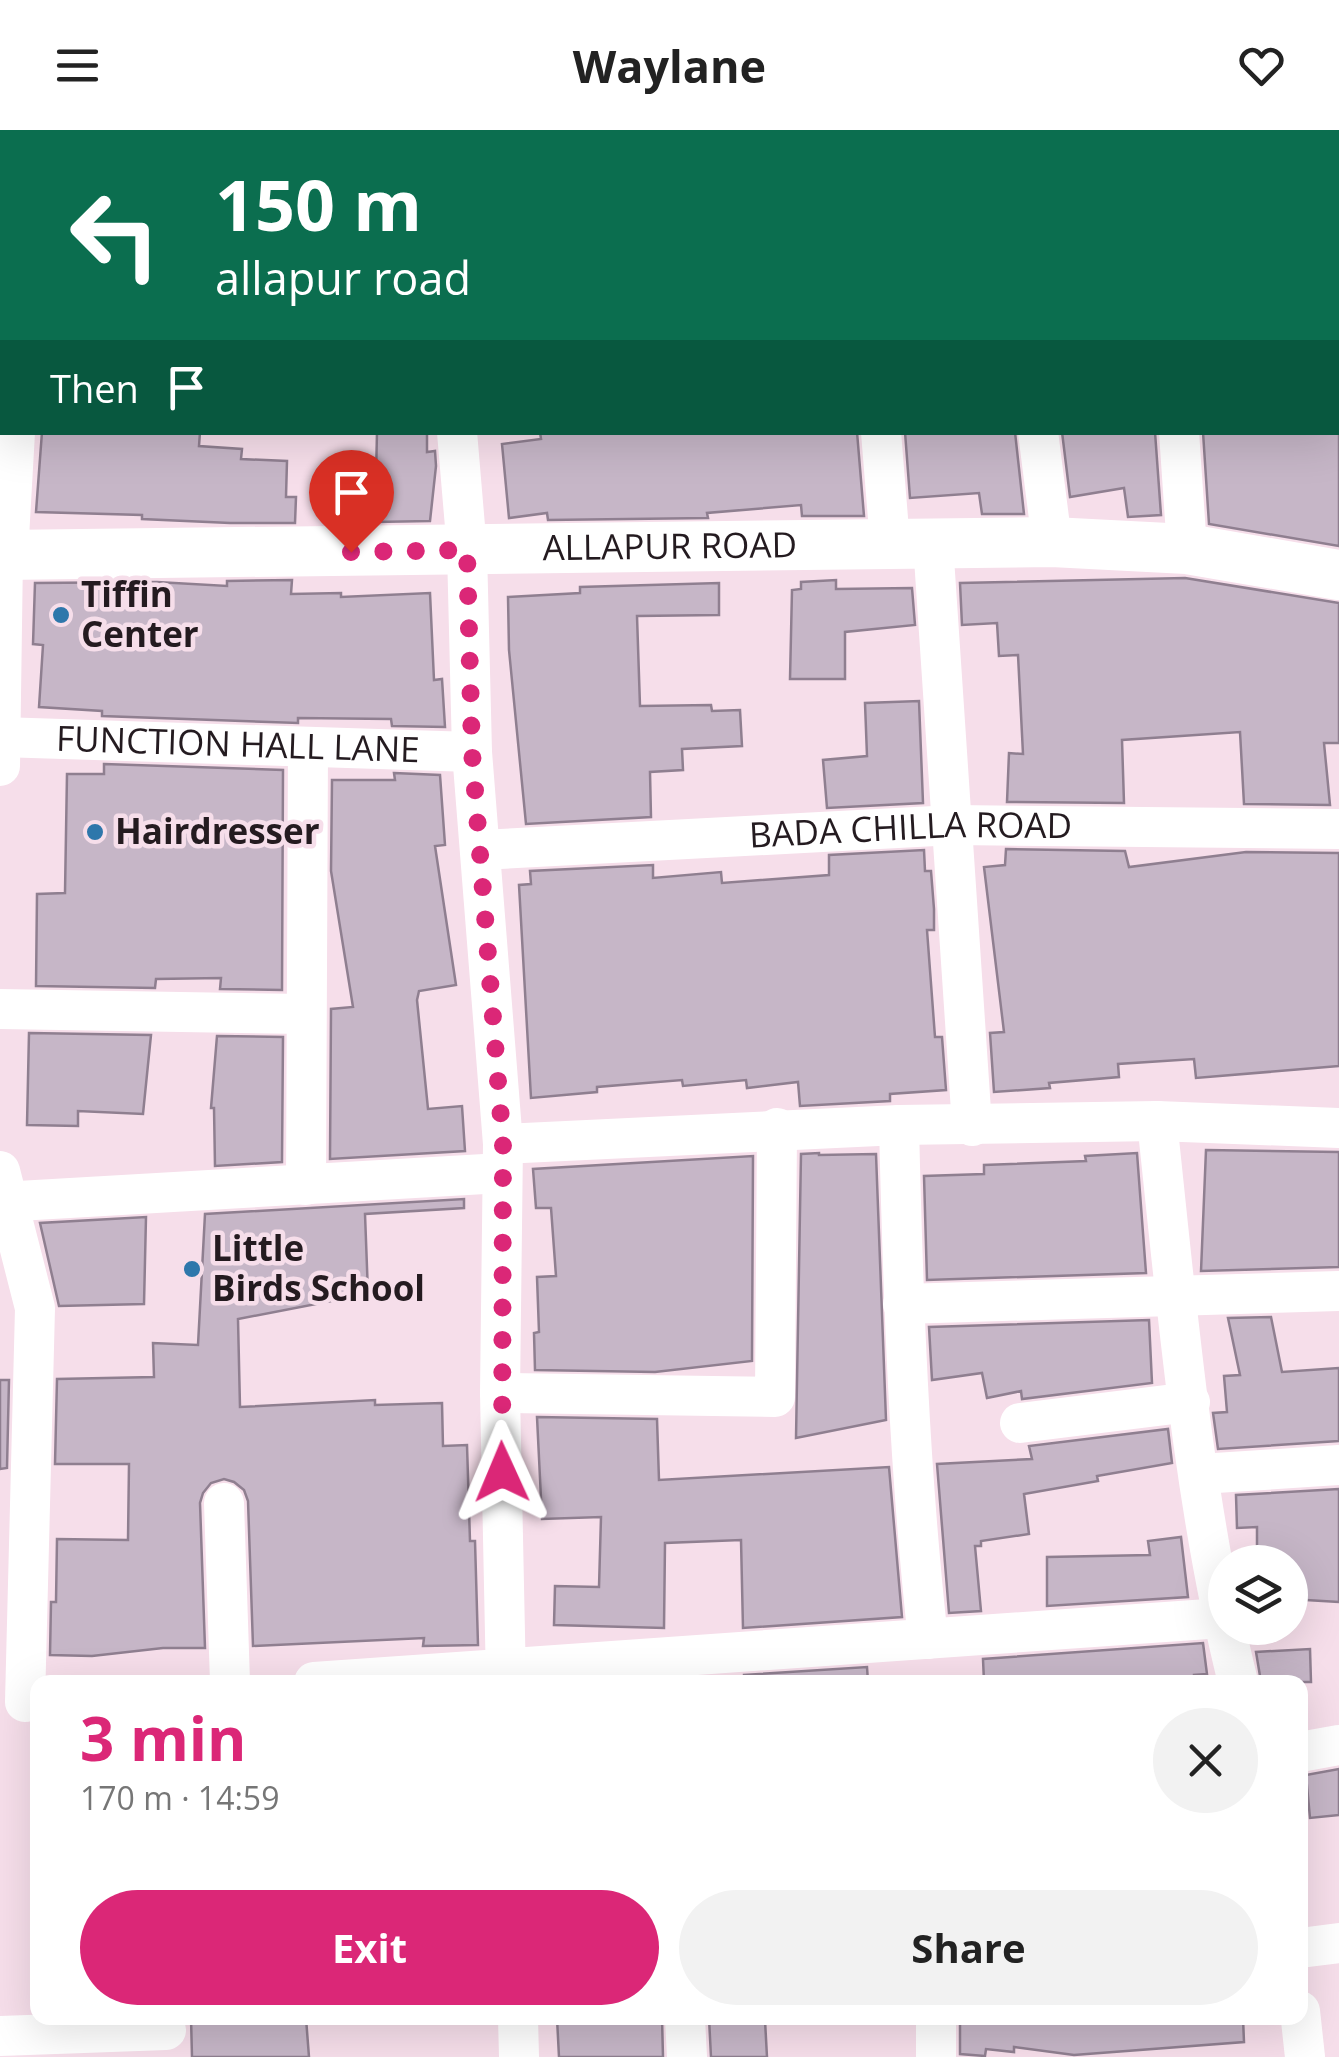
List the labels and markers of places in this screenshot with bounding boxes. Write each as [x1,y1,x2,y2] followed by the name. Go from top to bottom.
[309,450,394,553] pin
[81,570,199,657] place label: Tiffin Center
[50,604,72,626] marker: Tiffin Center
[115,807,320,854] place label: Hairdresser
[84,821,106,843] marker: Hairdresser
[212,1224,425,1311] place label: Little Birds School
[181,1258,203,1280] marker: Little Birds School

